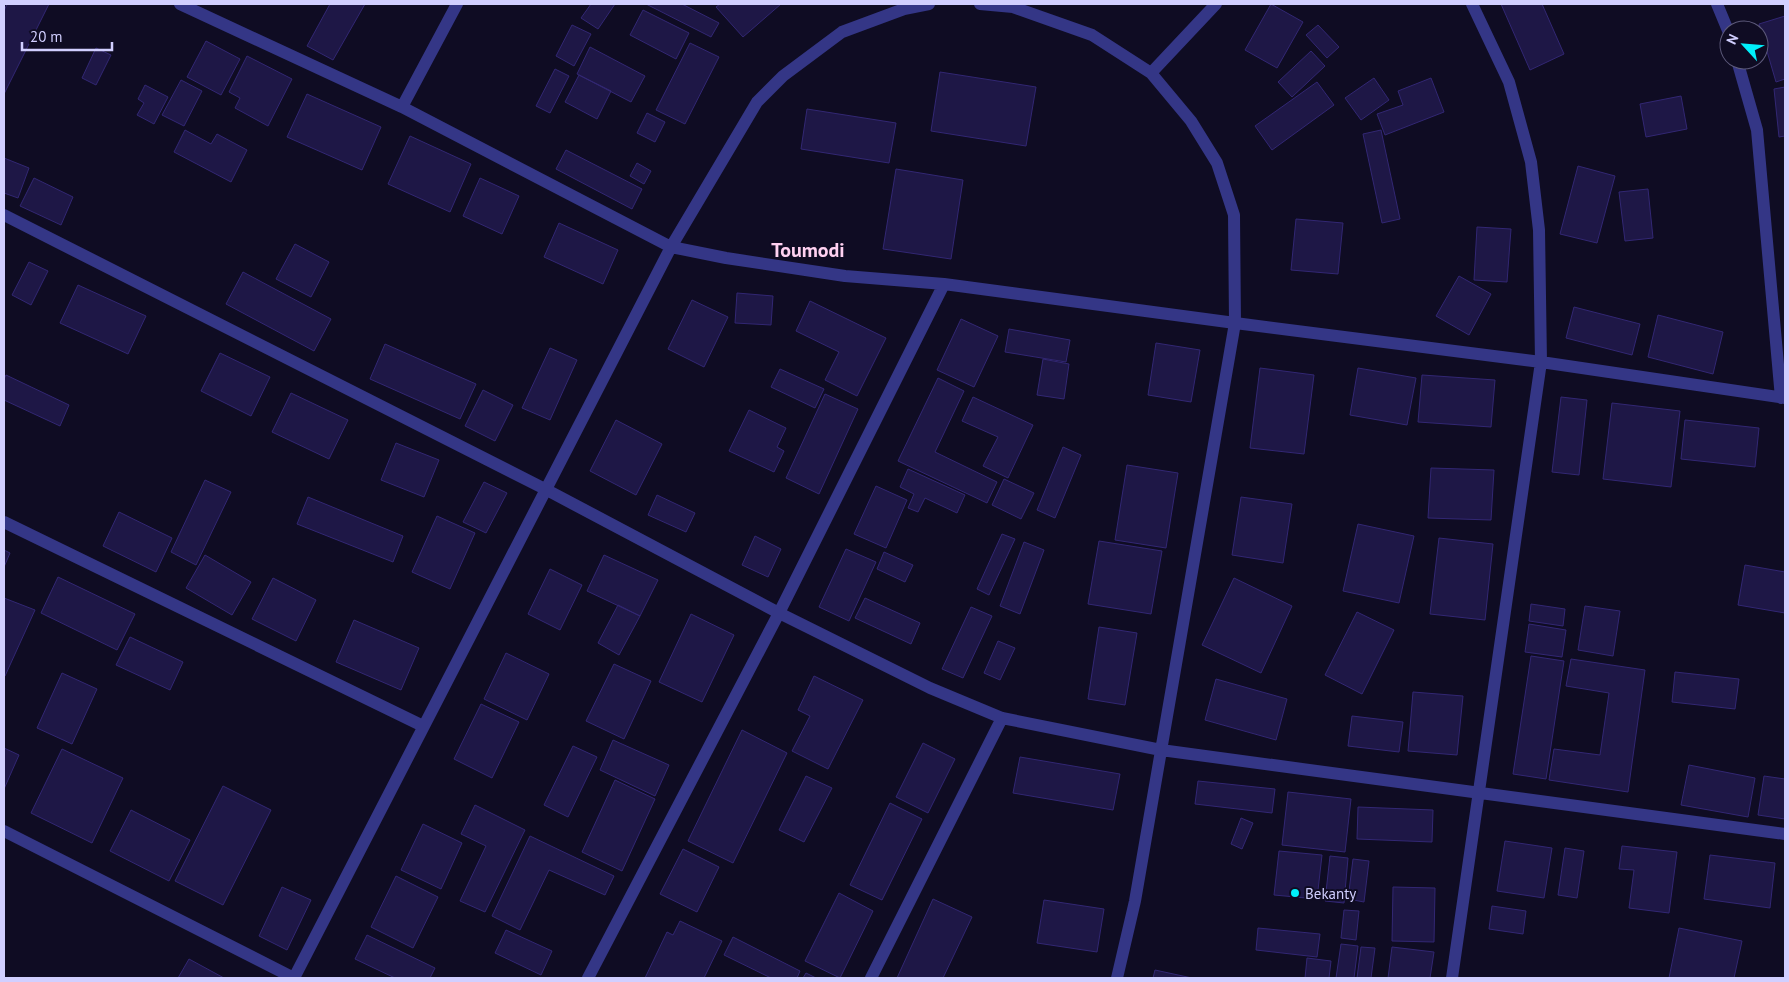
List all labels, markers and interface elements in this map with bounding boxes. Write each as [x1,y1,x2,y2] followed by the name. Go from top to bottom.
[22,20,112,52] scale bar
[1719,20,1769,70] north arrow
[30,27,63,46] text: 20 m
[1722,31,1742,47] text: N
[771,237,845,263] district label: Toumodi
[1305,884,1356,903] place label: Bekanty
[1289,887,1301,899] marker: Bekanty

